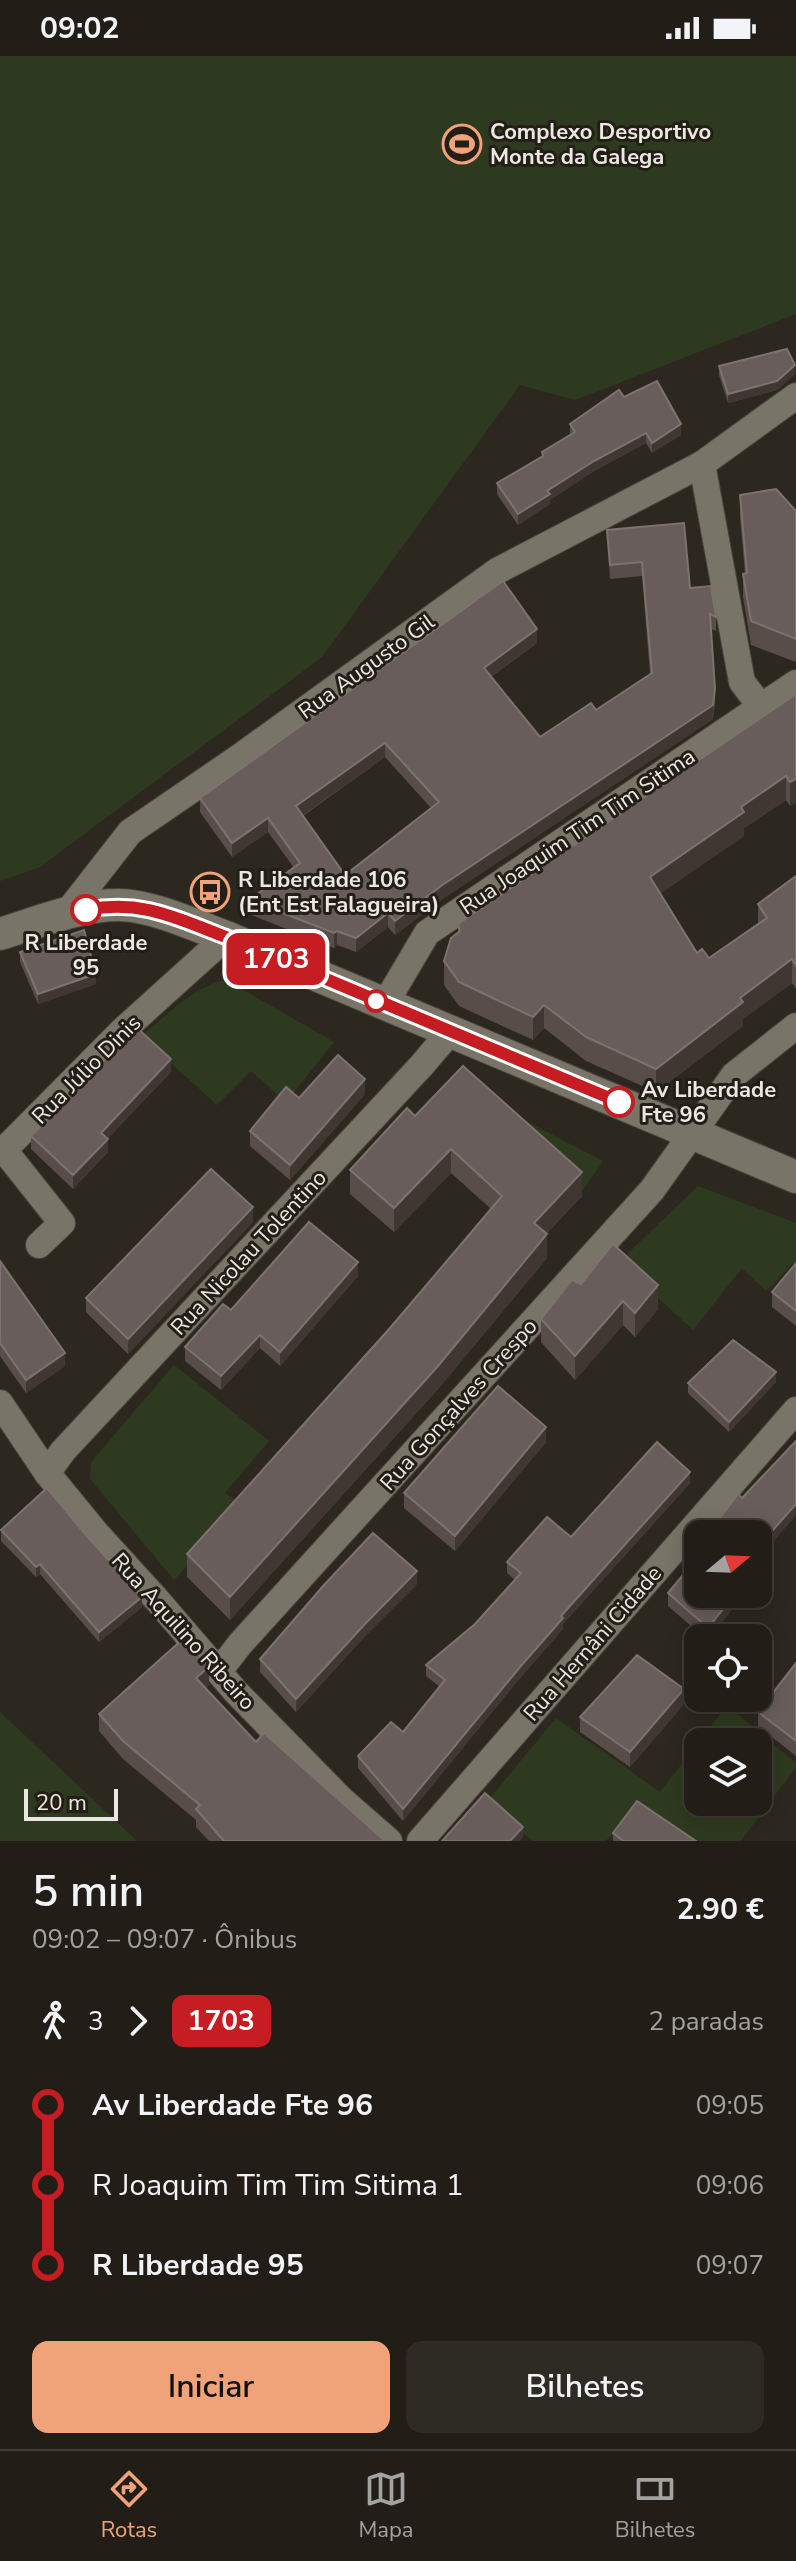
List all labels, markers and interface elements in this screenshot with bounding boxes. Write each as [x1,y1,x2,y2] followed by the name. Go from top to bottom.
[40,8,119,49] text: 09:02
[490,117,711,172] place label: Complexo Desportivo Monte da Galega
[441,123,483,165] sports icon: Complexo Desportivo Monte da Galega
[292,607,441,726] street label: Rua Augusto Gil
[454,742,701,922] street label: Rua Joaquim Tim Tim Sitima
[238,865,439,920] place label: R Liberdade 106 (Ent Est Falagueira)
[189,871,231,913] bus stop icon: R Liberdade 106 (Ent Est Falagueira)
[71,895,101,925] marker: R Liberdade 95
[25,928,148,983] place label: R Liberdade 95
[220,933,332,985] line badge: 1703
[242,940,310,978] text: 1703
[365,990,387,1012] unlabelled marker
[26,1009,148,1131] street label: Rua Júlio Dinis
[641,1075,776,1130] place label: Av Liberdade Fte 96
[604,1087,634,1117] marker: Av Liberdade Fte 96
[164,1163,333,1342] street label: Rua Nicolau Tolentino
[373,1312,544,1497] street label: Rua Gonçalves Crespo
[684,1520,772,1608] north arrow
[684,1520,772,1816] map controls
[105,1547,262,1717] street label: Rua Aquilino Ribeiro
[517,1559,669,1728] street label: Rua Hernâni Cidade
[684,1624,772,1712] button: locate
[684,1728,772,1816] button: layers
[24,1785,118,1821] scale bar
[36,1788,87,1818] text: 20 m
[32,1862,144,1922] text: 5 min
[676,1889,764,1930] text: 2.90 €
[32,1922,297,1957] text: 09:02 – 09:07 · Ônibus
[32,1999,76,2043] icon: walk
[116,1999,160,2043] icon: forward
[188,2002,255,2040] text: 1703
[88,2004,104,2039] text: 3
[648,2004,764,2039] text: 2 paradas
[92,2085,373,2126] text: Av Liberdade Fte 96
[696,2088,764,2123] text: 09:05
[92,2165,464,2206] text: R Joaquim Tim Tim Sitima 1
[696,2168,764,2203] text: 09:06
[92,2245,304,2286] text: R Liberdade 95
[696,2248,764,2283] text: 09:07
[32,2341,390,2433] button: Iniciar
[406,2341,764,2433] button: Bilhetes
[101,2467,157,2545] tab: Rotas
[359,2467,413,2545] tab: Mapa
[615,2467,695,2545] tab: Bilhetes

